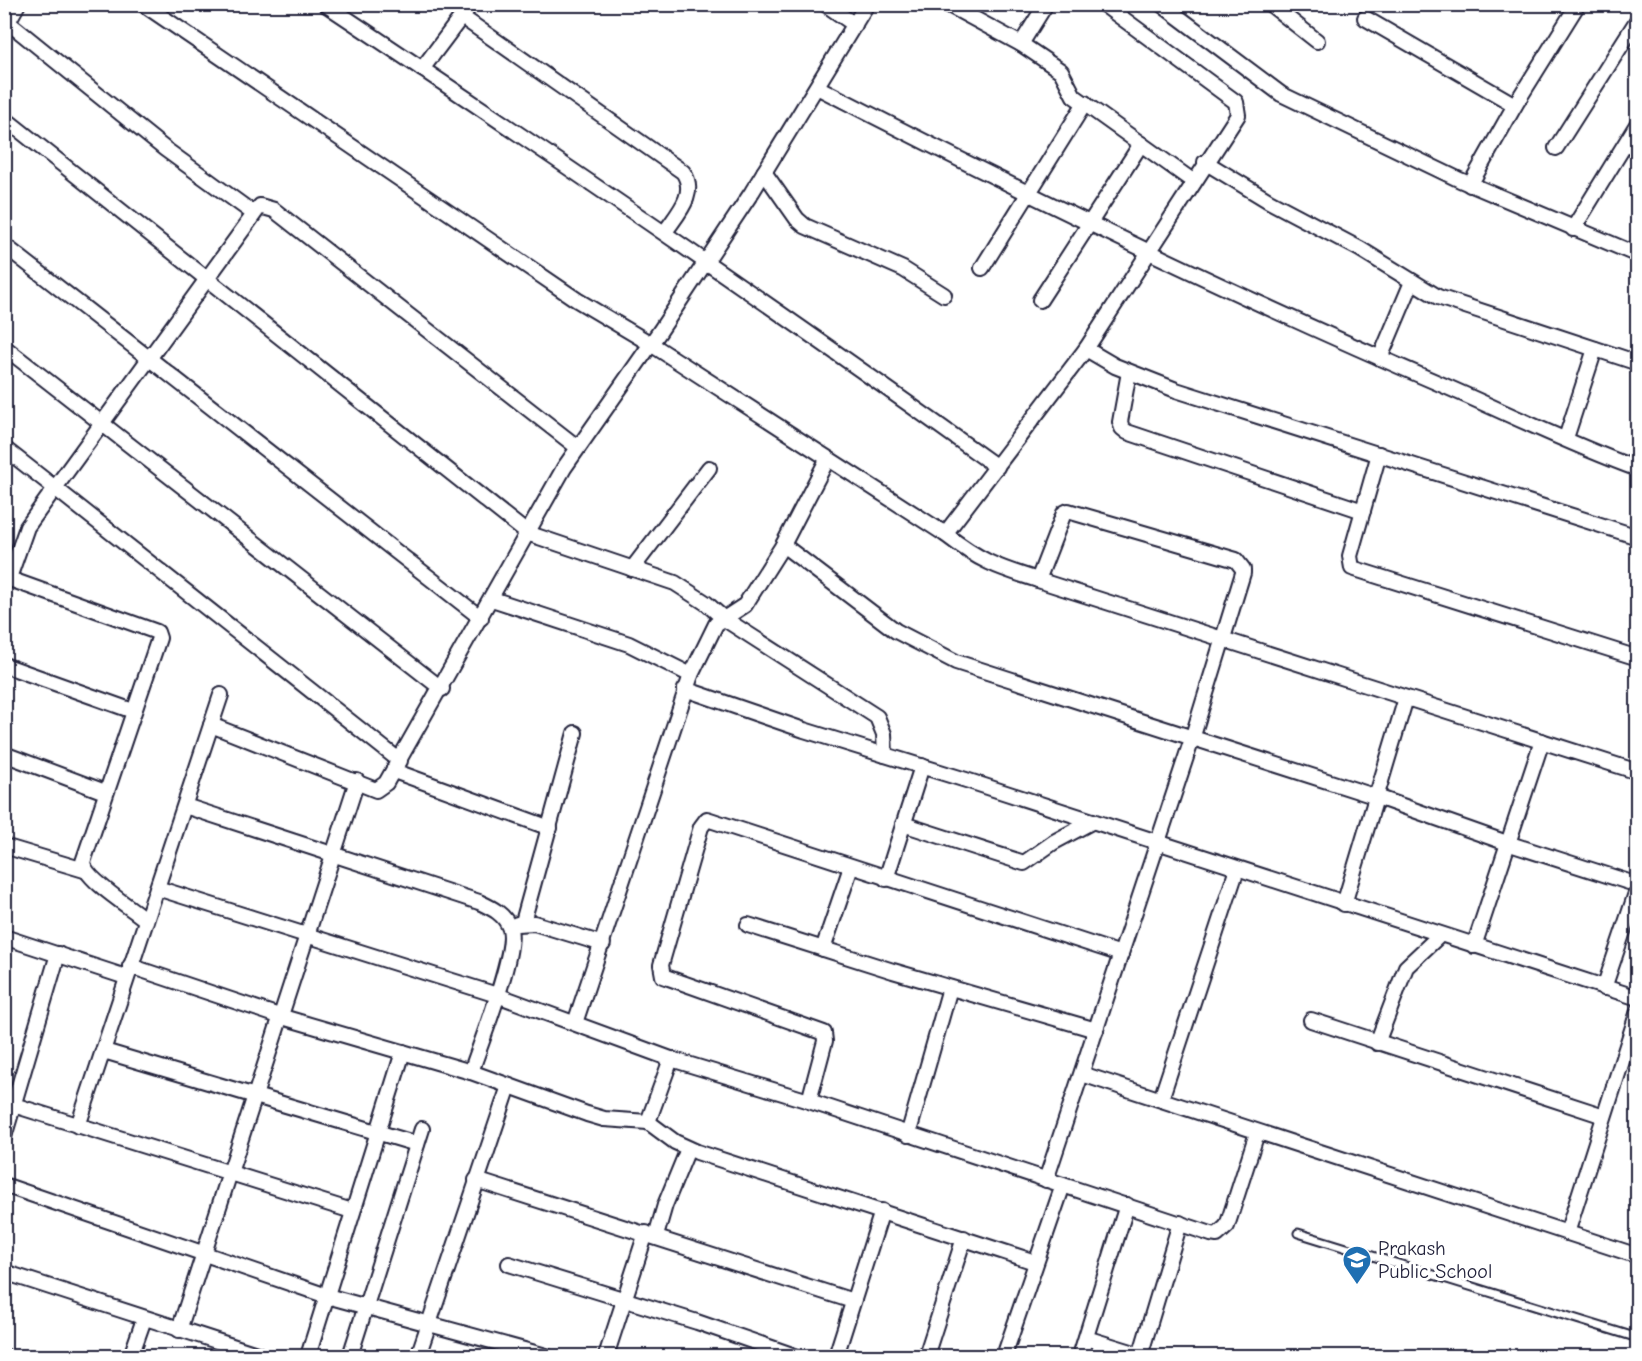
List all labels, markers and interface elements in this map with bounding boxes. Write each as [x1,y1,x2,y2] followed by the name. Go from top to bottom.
[1378,1237,1492,1283] place label: Prakash Public School
[1341,1244,1373,1286] school or university icon: Prakash Public School

